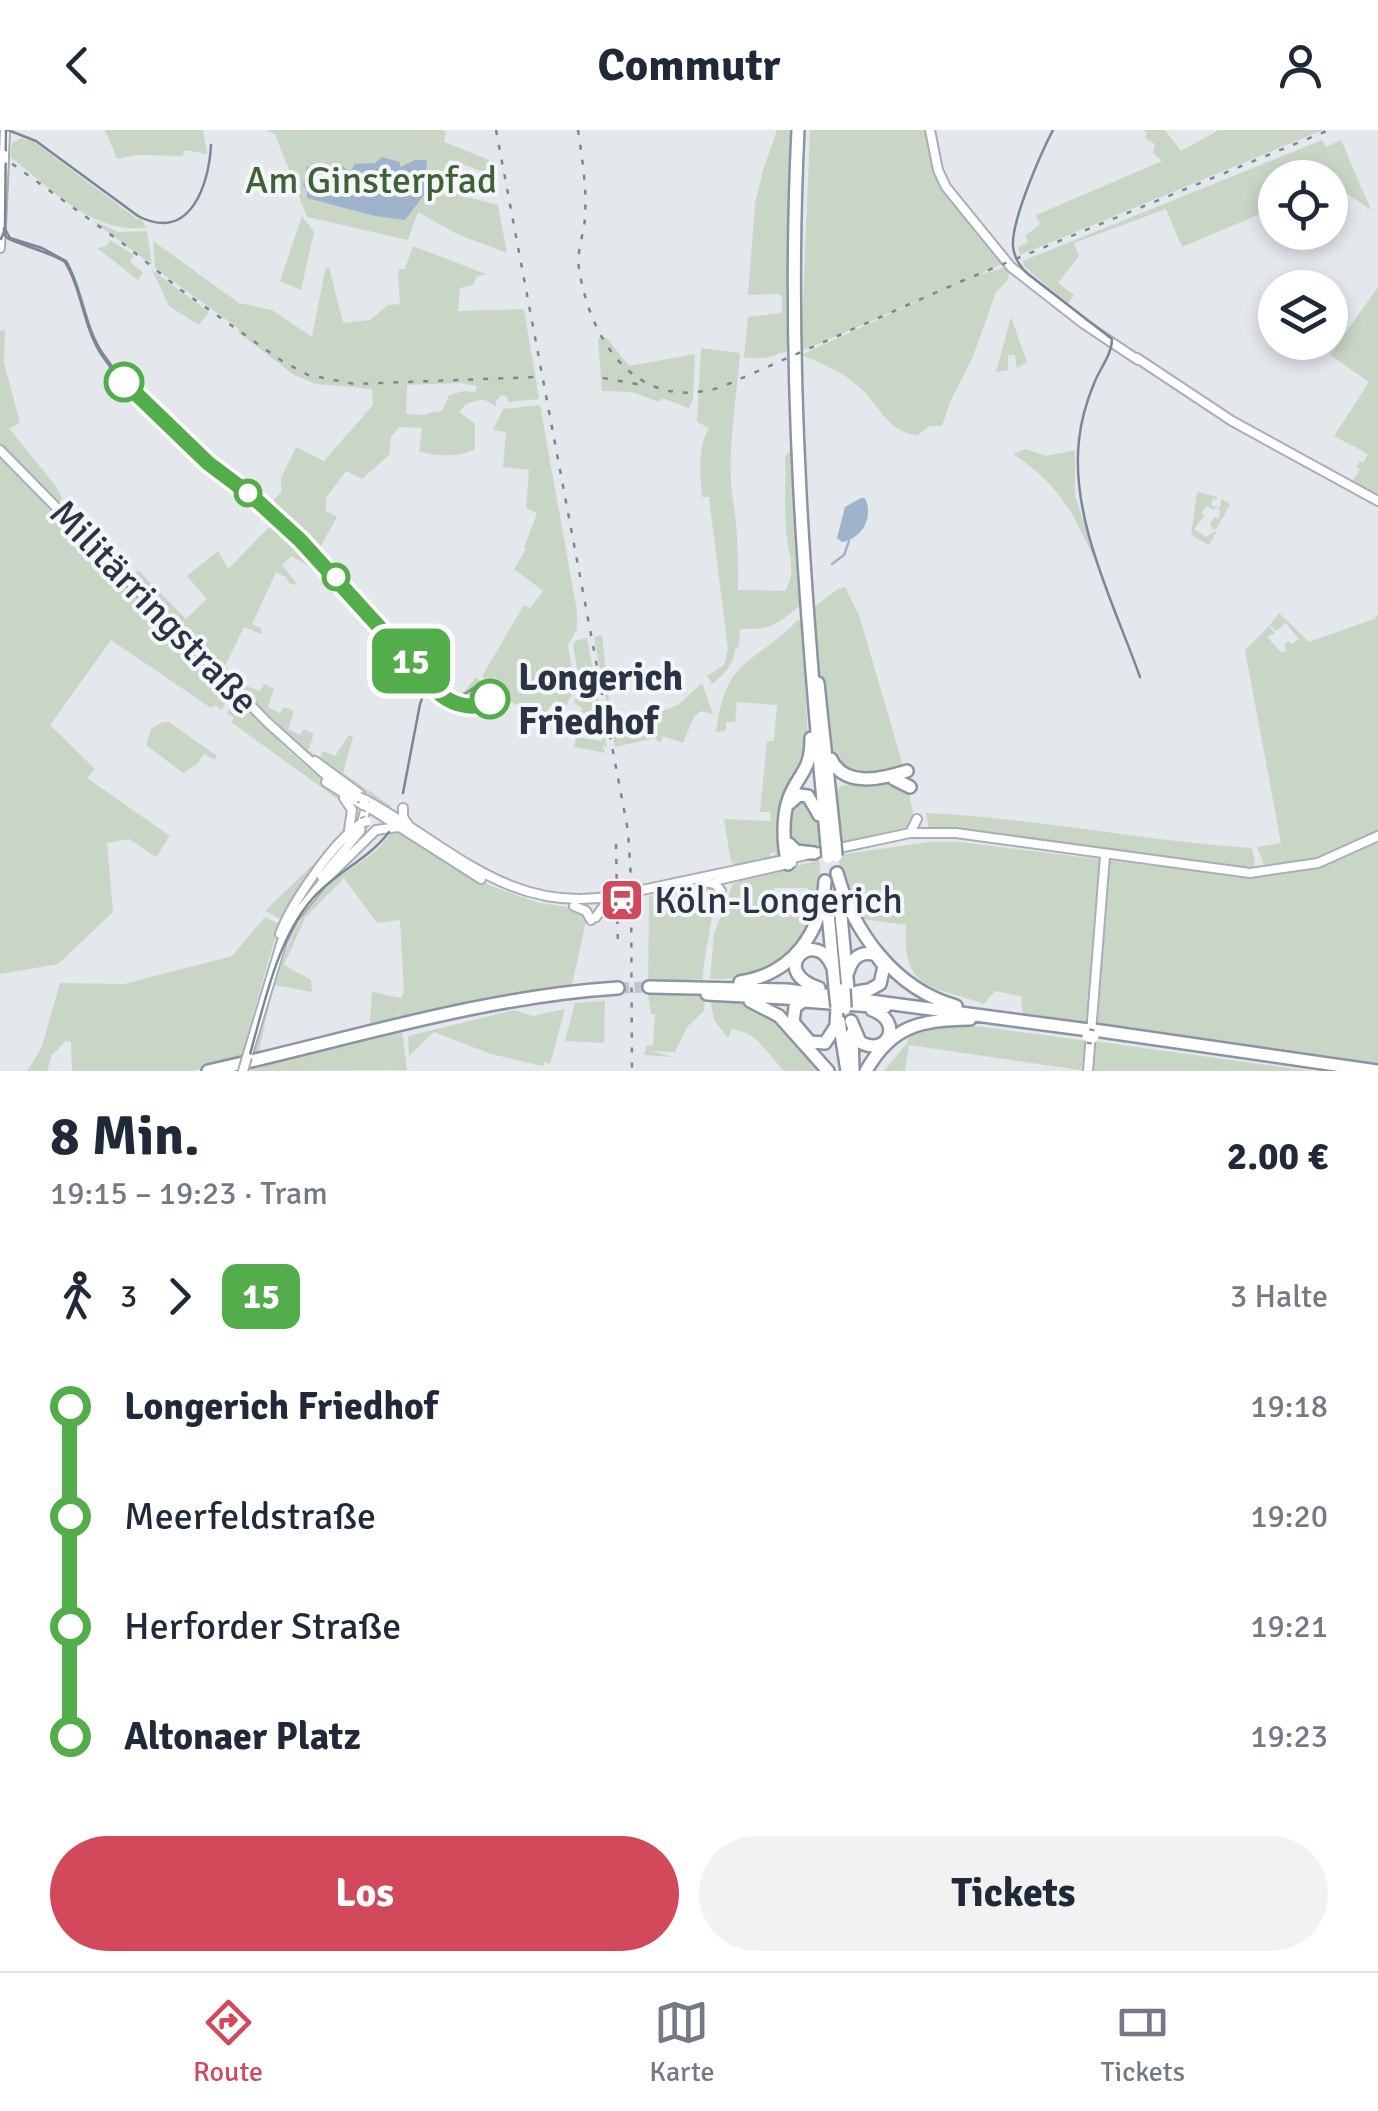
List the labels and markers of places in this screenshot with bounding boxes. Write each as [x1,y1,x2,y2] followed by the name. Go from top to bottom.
[105,363,143,401] unlabelled marker
[235,480,261,506] unlabelled marker
[323,564,349,590] unlabelled marker
[518,654,683,745] place label: Longerich Friedhof
[471,680,509,718] marker: Longerich Friedhof
[599,877,645,923] station icon: Köln-Longerich
[654,877,903,924] place label: Köln-Longerich

